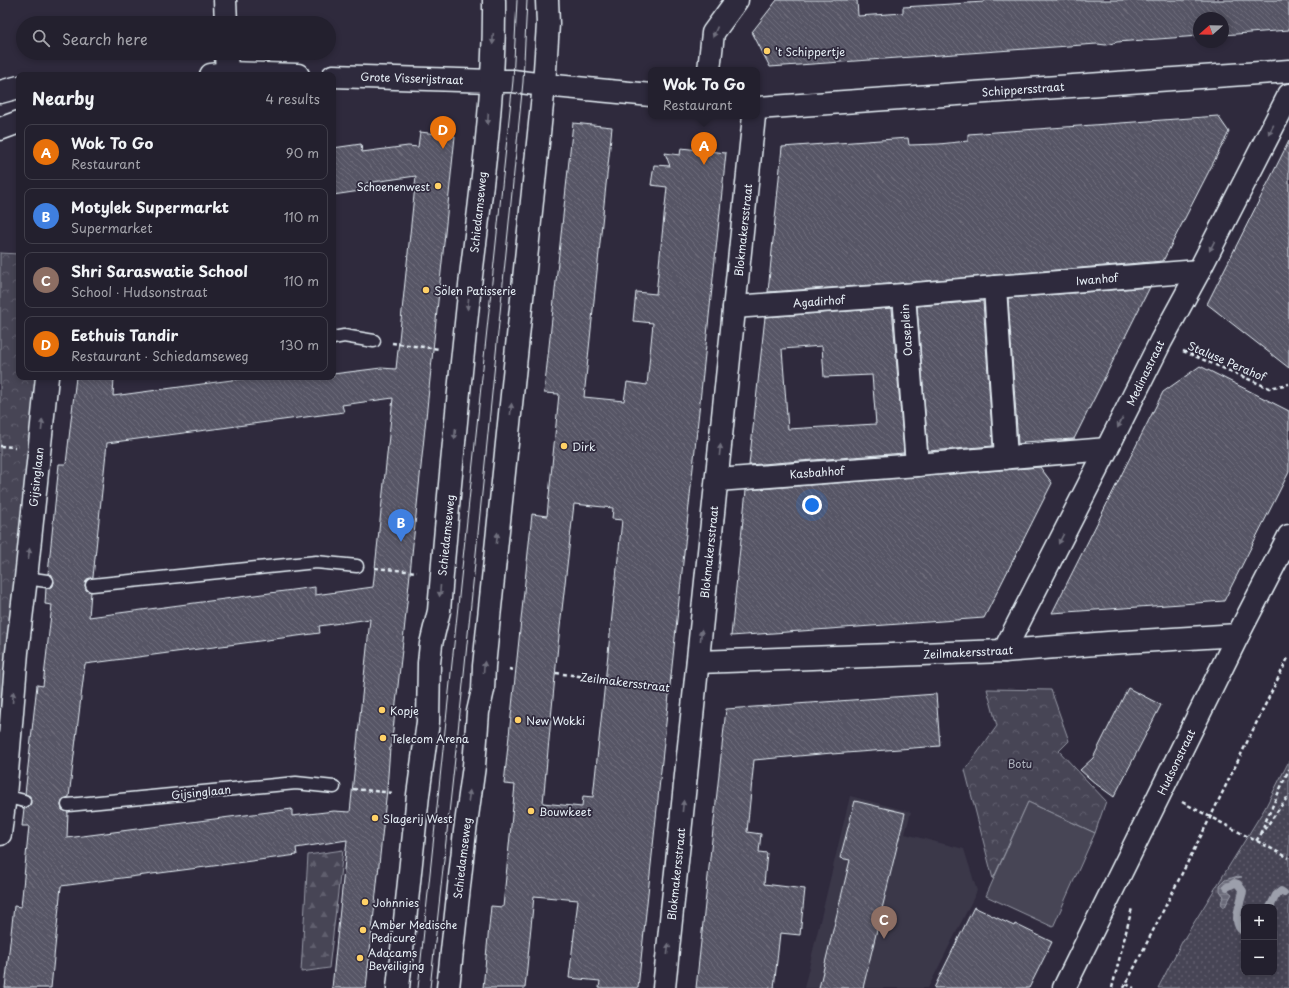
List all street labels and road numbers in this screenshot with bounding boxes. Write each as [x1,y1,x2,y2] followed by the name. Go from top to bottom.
[360,68,464,88] street label: Grote Visserijstraat
[981,78,1065,100] street label: Schippersstraat
[465,170,491,254] street label: Schiedamseweg
[730,182,756,277] street label: Blokmakersstraat
[1075,269,1120,289] street label: Iwanhof
[792,291,846,311] street label: Agadirhof
[896,303,916,357] street label: Oaseplein
[1122,337,1168,409] street label: Medinastraat
[1185,337,1269,385] street label: Staluse Perahof
[24,446,48,508] street label: Gijsinglaan
[789,462,846,482] street label: Kasbahhof
[433,493,459,577] street label: Schiedamseweg
[696,504,722,599] street label: Blokmakersstraat
[923,641,1014,663] street label: Zeilmakersstraat
[579,668,671,696] street label: Zeilmakersstraat
[1153,726,1199,798] street label: Hudsonstraat
[170,780,232,804] street label: Gijsinglaan
[449,816,475,900] street label: Schiedamseweg
[663,826,689,921] street label: Blokmakersstraat

